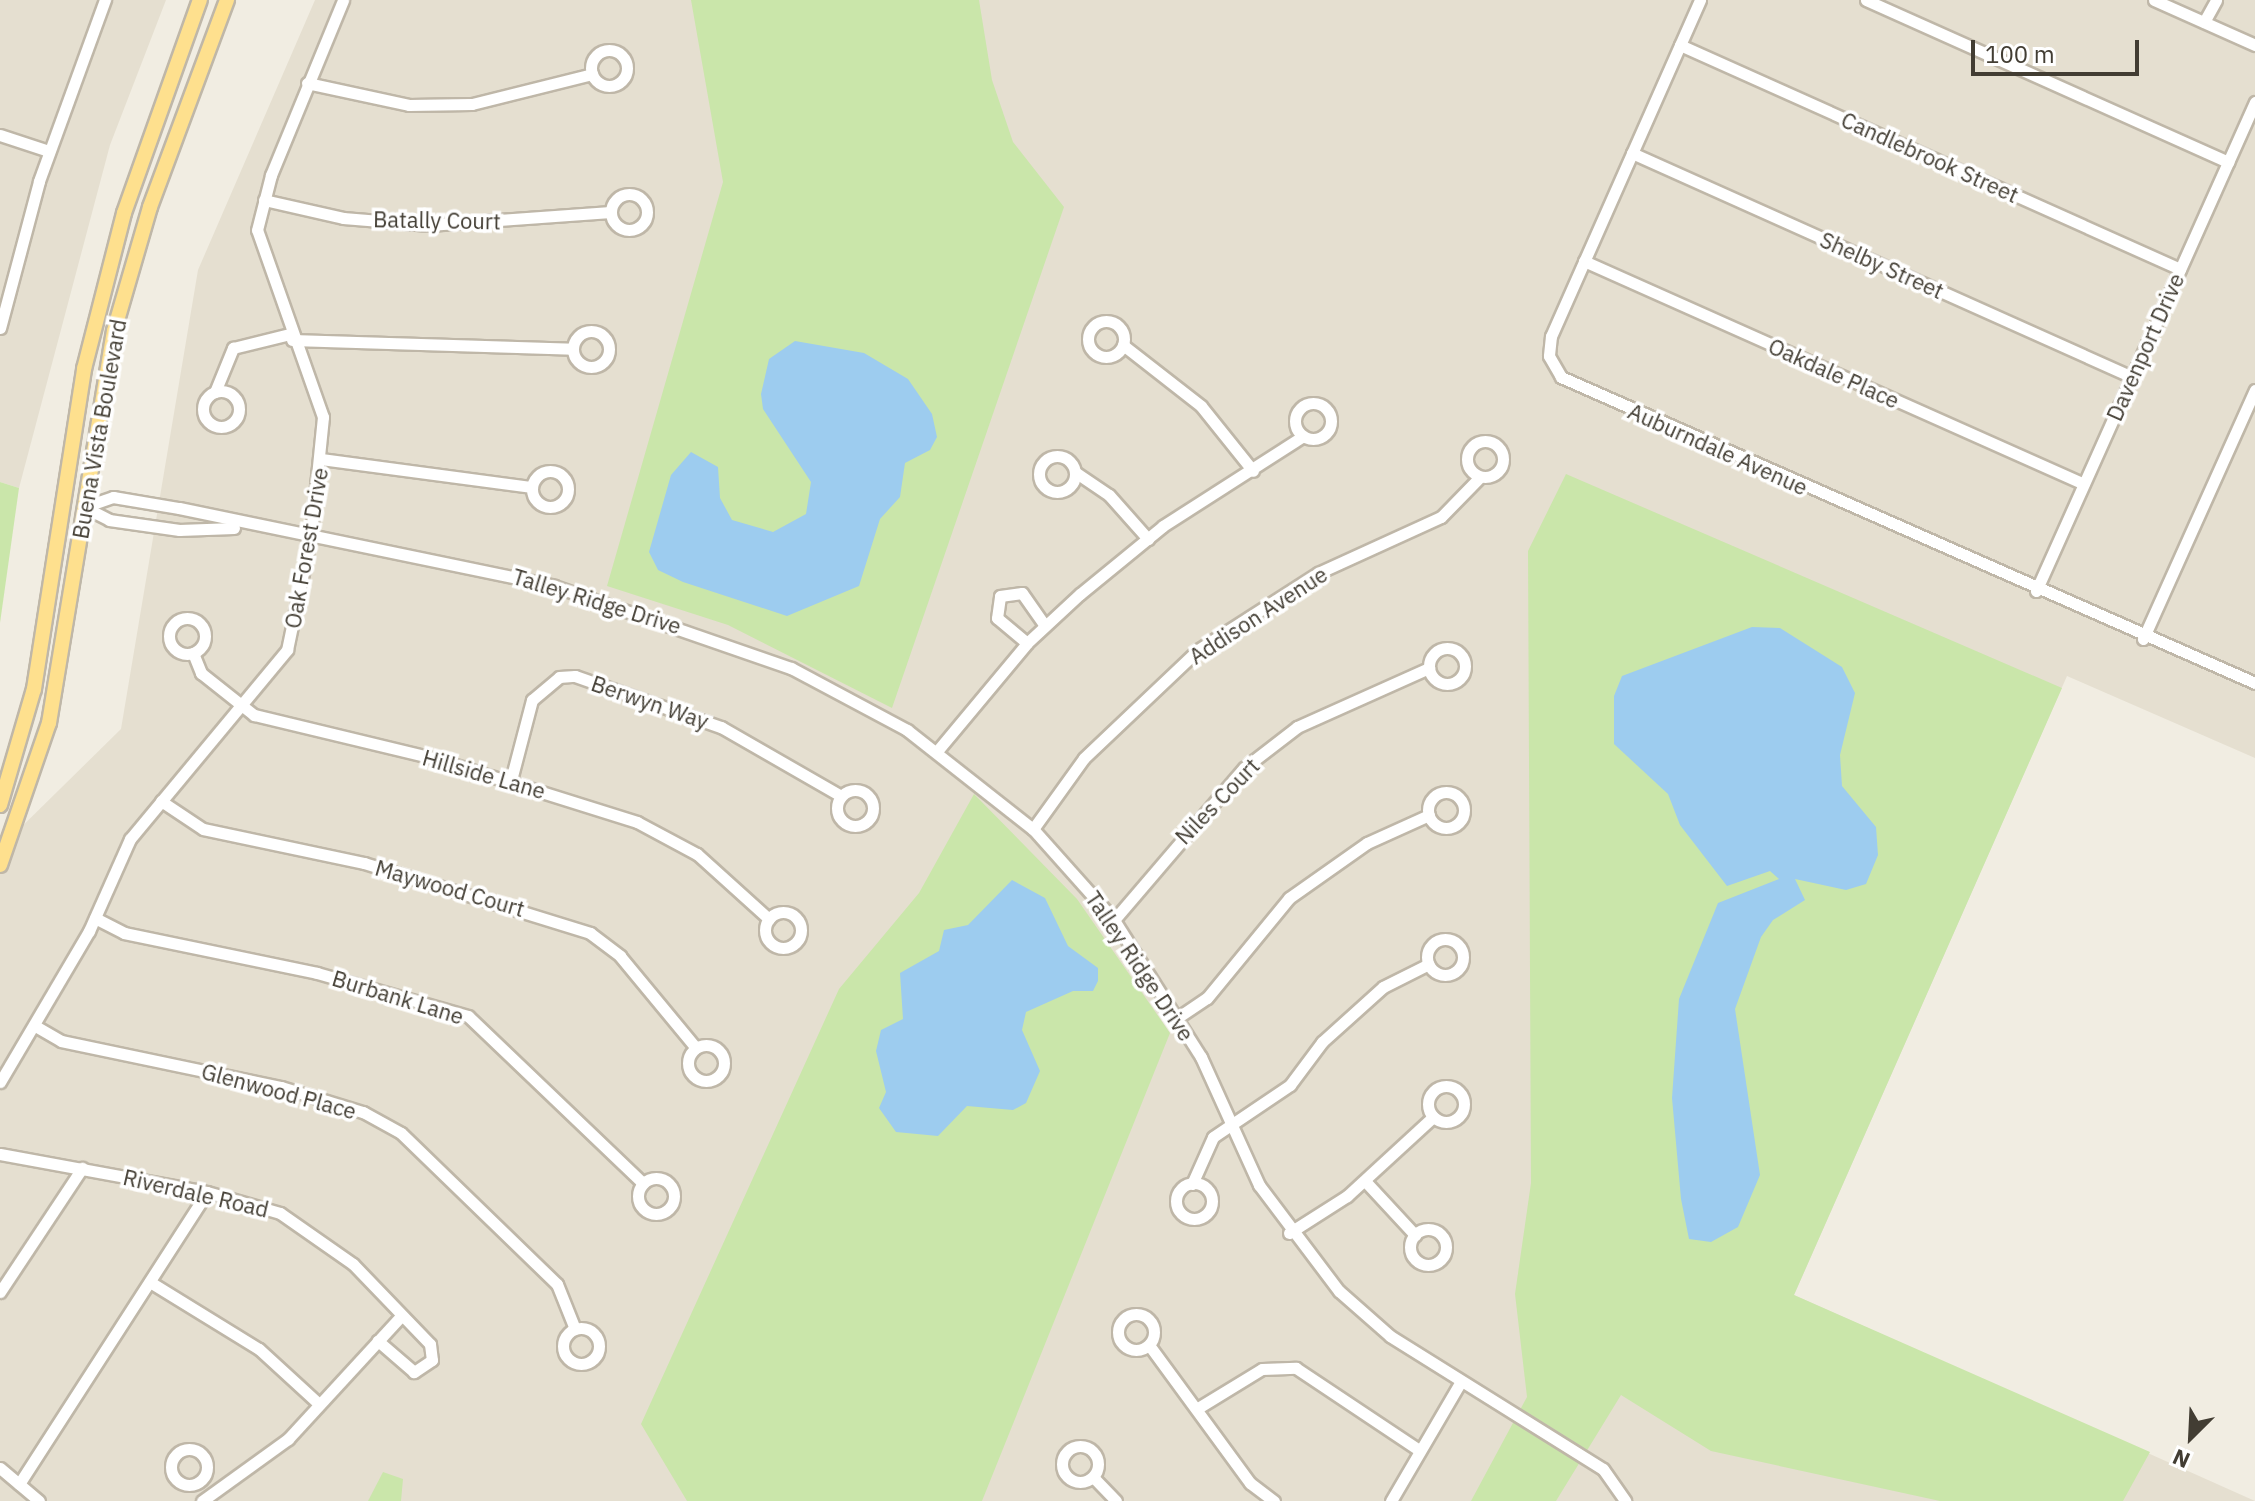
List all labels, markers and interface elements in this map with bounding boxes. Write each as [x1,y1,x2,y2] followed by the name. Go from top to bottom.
[1975,24,2143,74] scale bar
[1985,38,2055,70] text: 100 m
[1837,106,2023,208] street label: Candlebrook Street
[373,206,501,234] street label: Batally Court
[1816,226,1948,304] street label: Shelby Street
[2101,269,2189,425] street label: Davenport Drive
[67,317,131,541] street label: Buena Vista Boulevard
[1764,332,1904,414] street label: Oakdale Place
[1624,398,1812,500] street label: Auburndale Avenue
[279,466,333,630] street label: Oak Forest Drive
[1184,561,1332,669] street label: Addison Avenue
[509,563,685,639] street label: Talley Ridge Drive
[588,670,712,734] street label: Berwyn Way
[420,744,548,804] street label: Hillside Lane
[1170,752,1264,850] street label: Niles Court
[372,854,528,922] street label: Maywood Court
[1080,886,1200,1046] street label: Talley Ridge Drive
[329,964,467,1030] street label: Burbank Lane
[199,1058,359,1124] street label: Glenwood Place
[121,1163,271,1223] street label: Riverdale Road
[2151,1397,2231,1477] north arrow
[2168,1443,2194,1476] text: N

